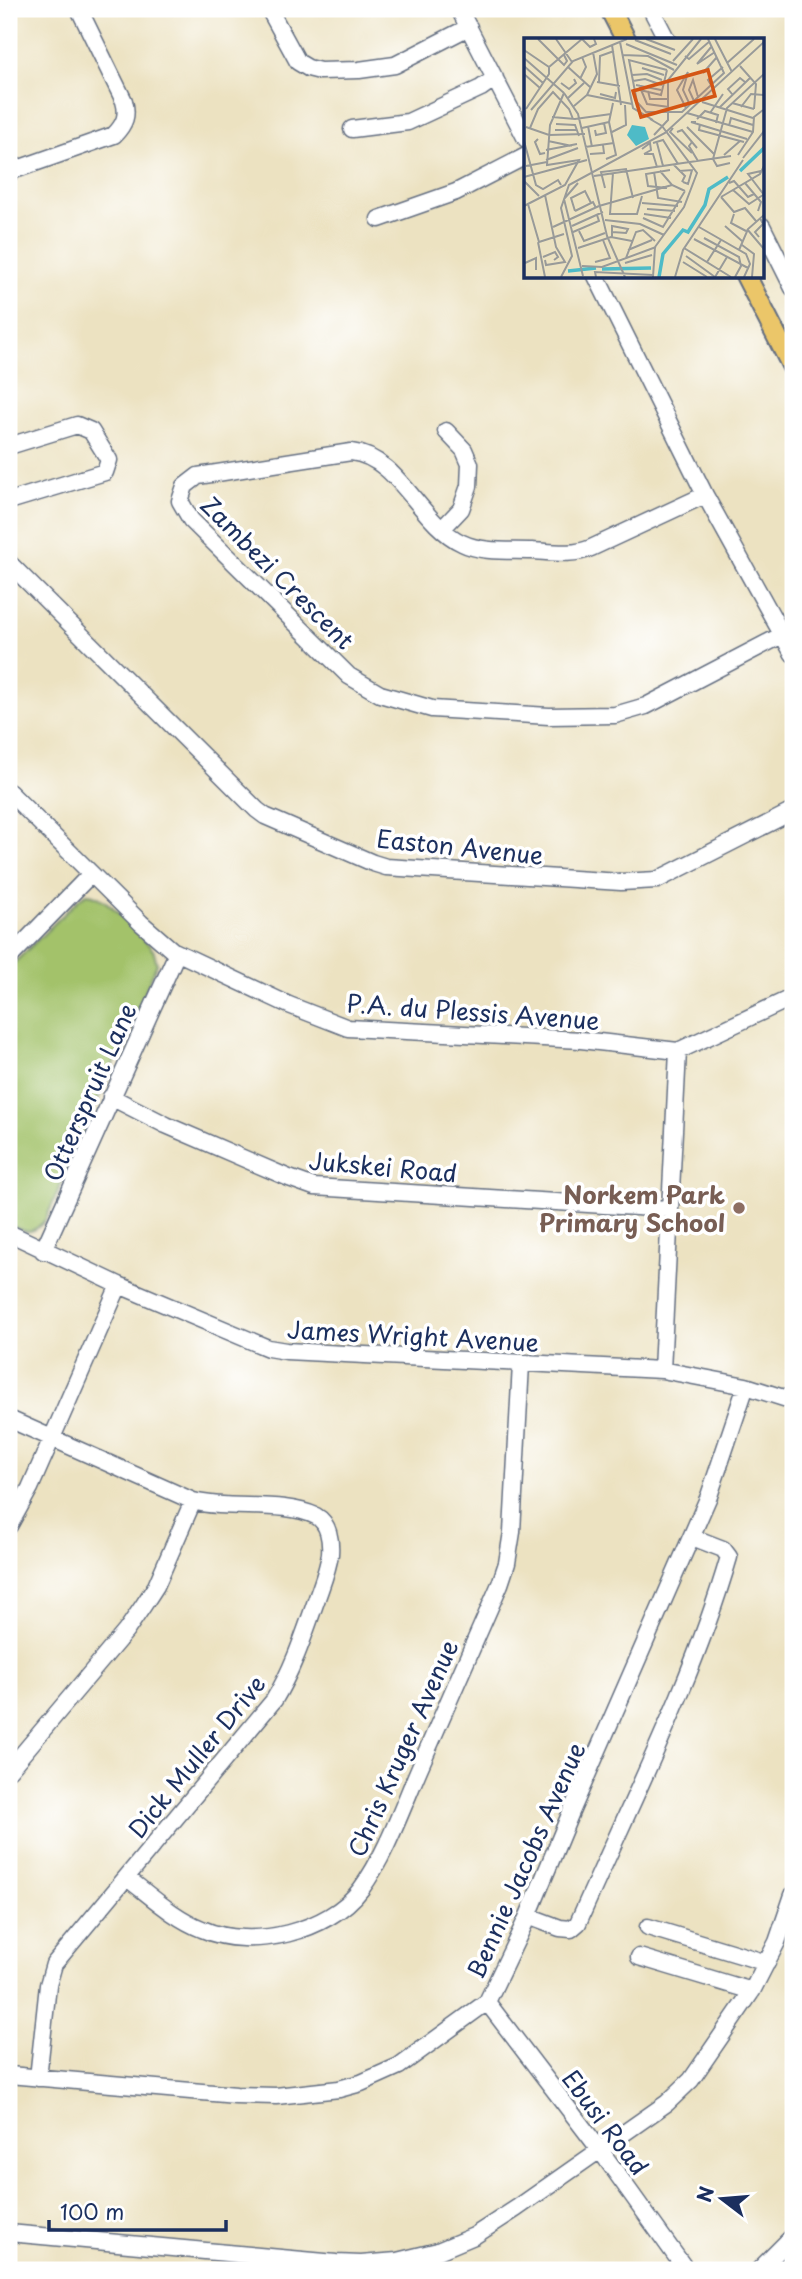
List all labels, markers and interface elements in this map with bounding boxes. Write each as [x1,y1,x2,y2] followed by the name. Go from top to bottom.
[524,38,764,278] inset map
[193,487,363,657] street label: Zambezi Crescent
[375,819,545,873] street label: Easton Avenue
[345,984,601,1038] street label: P.A. du Plessis Avenue
[34,997,144,1187] street label: Otterspruit Lane
[307,1142,459,1190] street label: Jukskei Road
[539,1176,725,1240] place label: Norkem Park Primary School
[731,1200,747,1216] marker: Norkem Park Primary School
[286,1310,540,1360] street label: James Wright Avenue
[338,1634,466,1862] street label: Chris Kruger Avenue
[119,1667,273,1845] street label: Dick Muller Drive
[457,1736,593,1984] street label: Bennie Jacobs Avenue
[554,2062,658,2182] street label: Ebusi Road
[686,2164,756,2234] north arrow
[689,2183,720,2205] text: N
[49,2188,226,2232] scale bar
[60,2195,124,2227] text: 100 m

